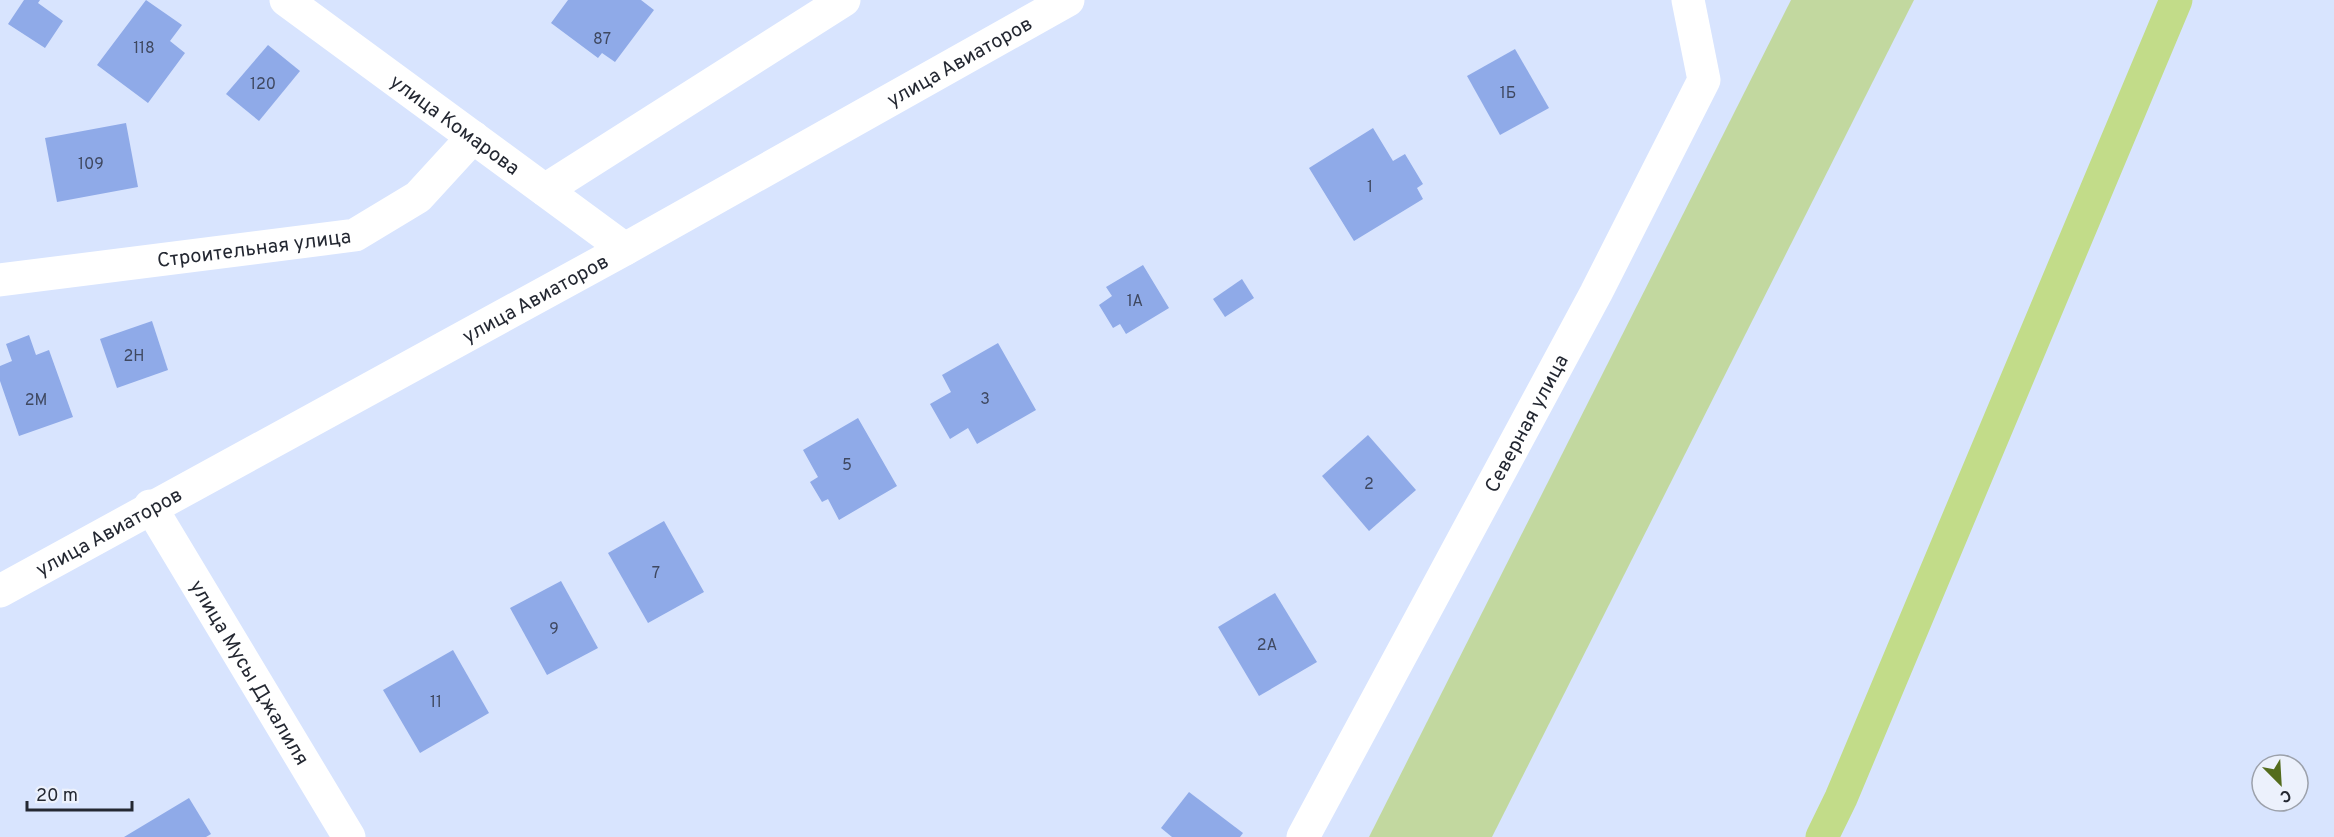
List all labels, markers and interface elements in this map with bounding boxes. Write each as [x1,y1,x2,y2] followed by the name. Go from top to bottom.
[883,12,1038,114] street label: улица Авиаторов
[593,30,611,50] house number: 87
[133,39,155,59] house number: 118
[384,70,524,182] street label: улица Комарова
[250,75,276,95] house number: 120
[1500,84,1516,104] house number: 1Б
[78,155,104,175] house number: 109
[1367,178,1373,198] house number: 1
[156,225,353,275] street label: Строительная улица
[458,249,614,350] street label: улица Авиаторов
[1127,292,1143,312] house number: 1А
[124,347,145,367] house number: 2Н
[1480,350,1575,498] street label: Северная улица
[980,390,990,410] house number: 3
[25,391,47,411] house number: 2М
[842,456,852,476] house number: 5
[1364,475,1374,495] house number: 2
[32,483,188,584] street label: улица Авиаторов
[652,564,660,584] house number: 7
[183,576,314,771] street label: улица Мусы Джалиля
[549,620,559,640] house number: 9
[1257,636,1277,656] house number: 2А
[430,693,442,713] house number: 11
[2250,753,2310,813] north arrow
[27,774,132,812] scale bar
[2277,784,2294,806] text: С
[36,785,78,808] text: 20 m

